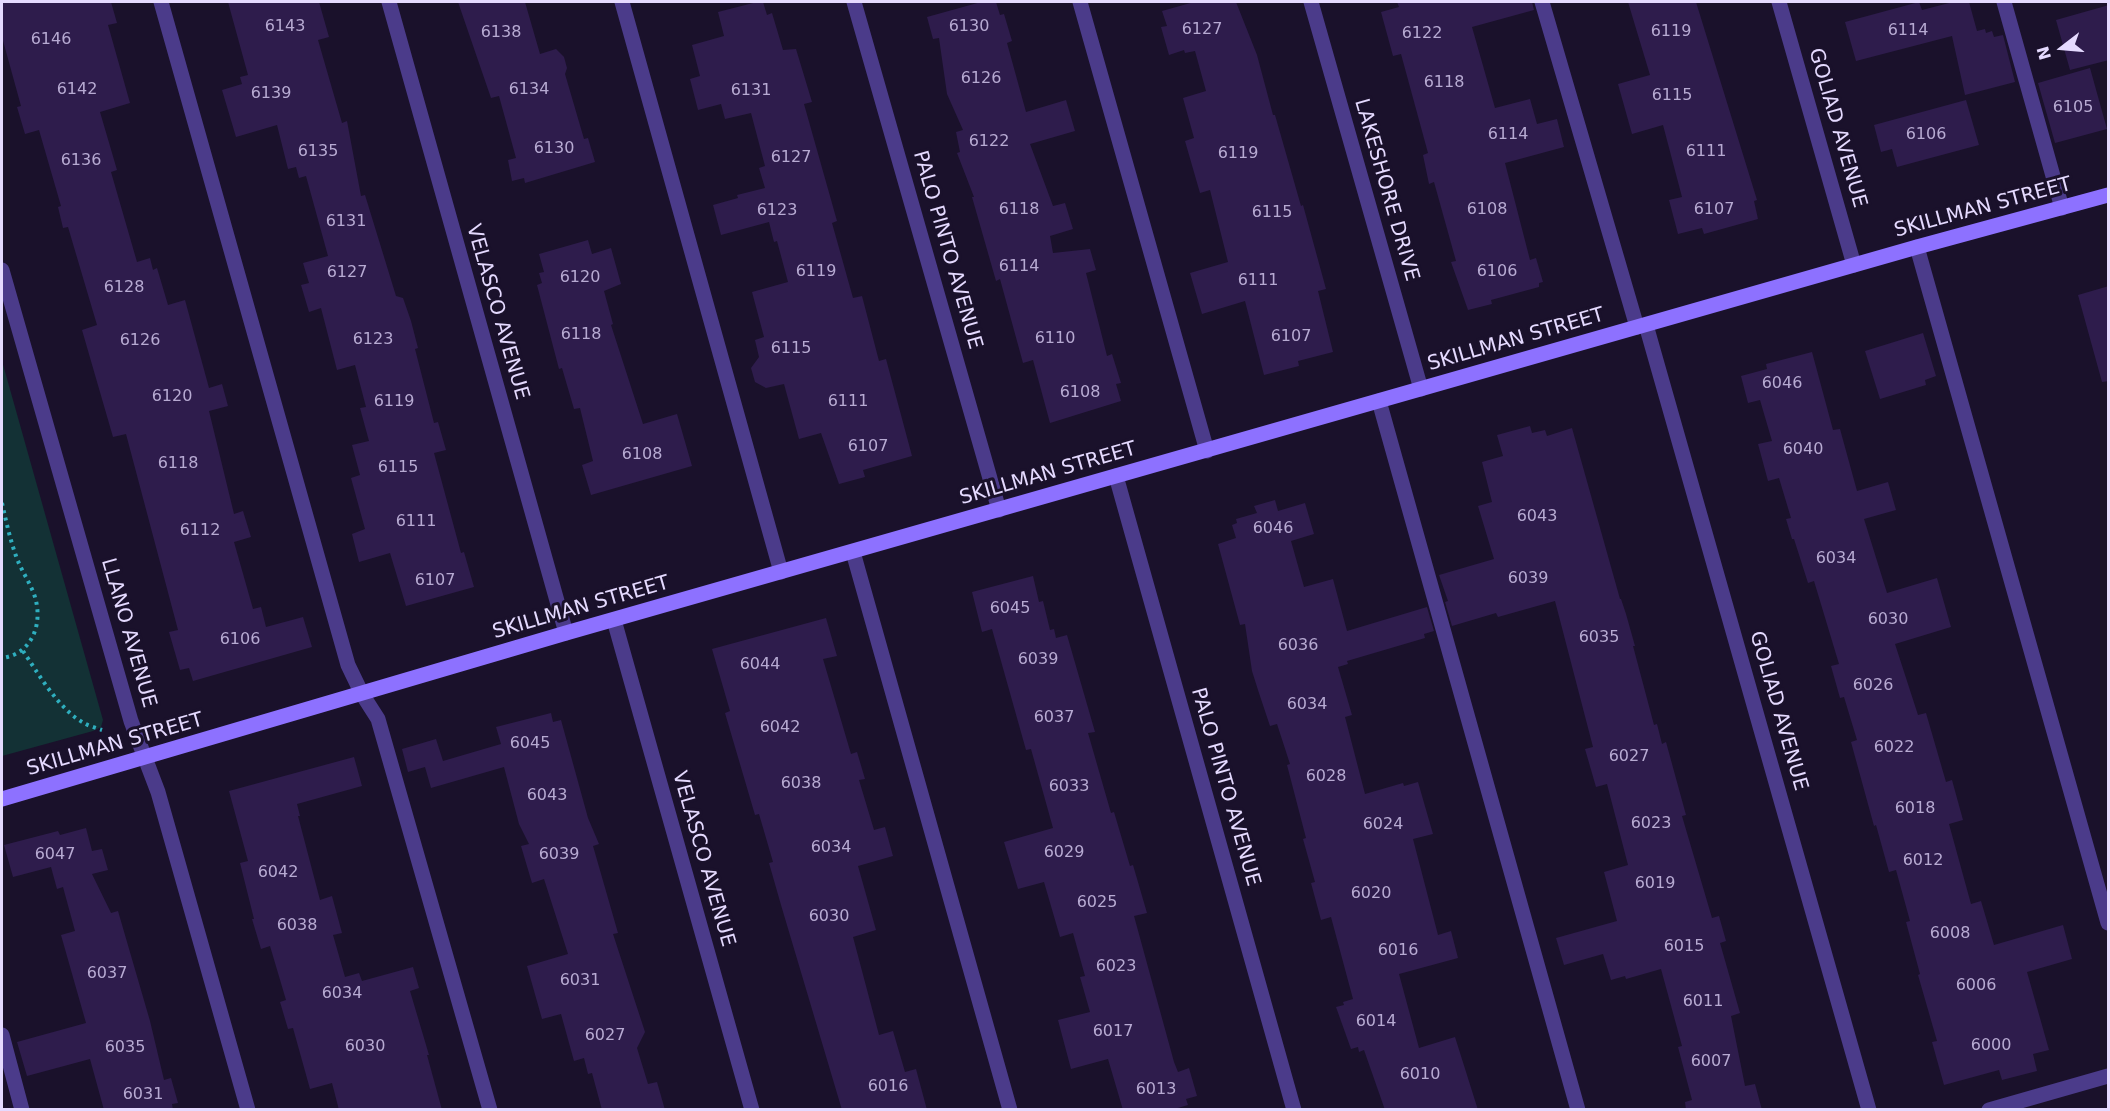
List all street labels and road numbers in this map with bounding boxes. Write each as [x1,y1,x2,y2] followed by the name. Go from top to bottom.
[1803,46,1871,210] street label: GOLIAD AVENUE
[1348,96,1424,284] street label: LAKESHORE DRIVE
[907,148,987,352] street label: PALO PINTO AVENUE
[1892,173,2074,243] street label: SKILLMAN STREET
[460,222,534,402] street label: VELASCO AVENUE
[1425,303,1607,377] street label: SKILLMAN STREET
[957,437,1139,511] street label: SKILLMAN STREET
[95,555,161,711] street label: LLANO AVENUE
[490,571,672,645] street label: SKILLMAN STREET
[1744,629,1812,793] street label: GOLIAD AVENUE
[1185,685,1265,889] street label: PALO PINTO AVENUE
[24,708,206,782] street label: SKILLMAN STREET
[666,769,740,949] street label: VELASCO AVENUE

